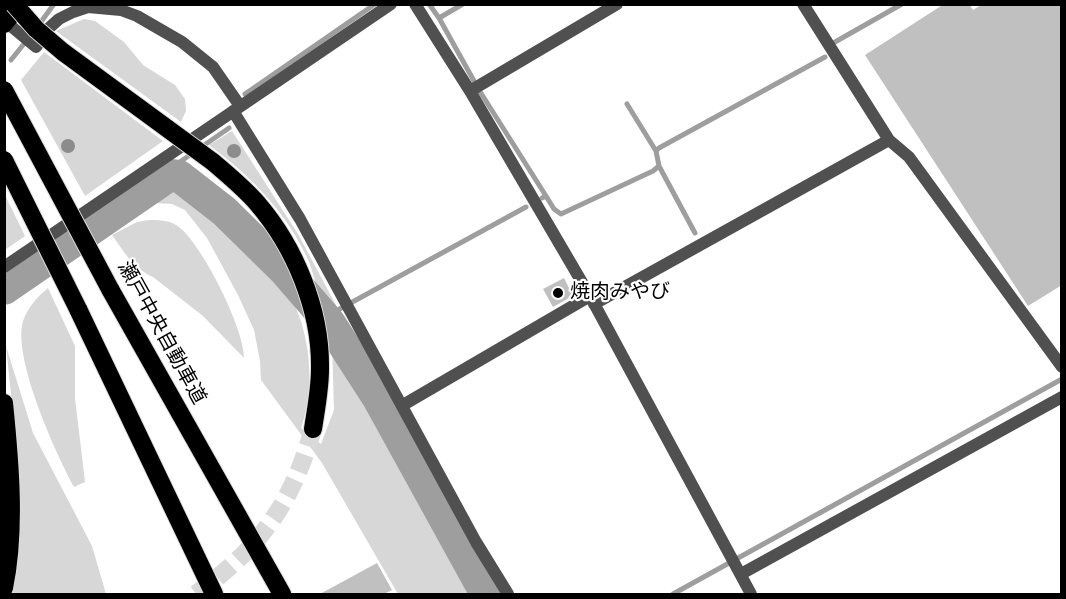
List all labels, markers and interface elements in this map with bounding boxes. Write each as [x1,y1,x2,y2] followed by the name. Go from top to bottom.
[112,257,210,409] street label: 瀬戸中央自動車道
[570,281,670,305] place label: 焼肉みやび
[551,286,565,300] marker: 焼肉みやび

